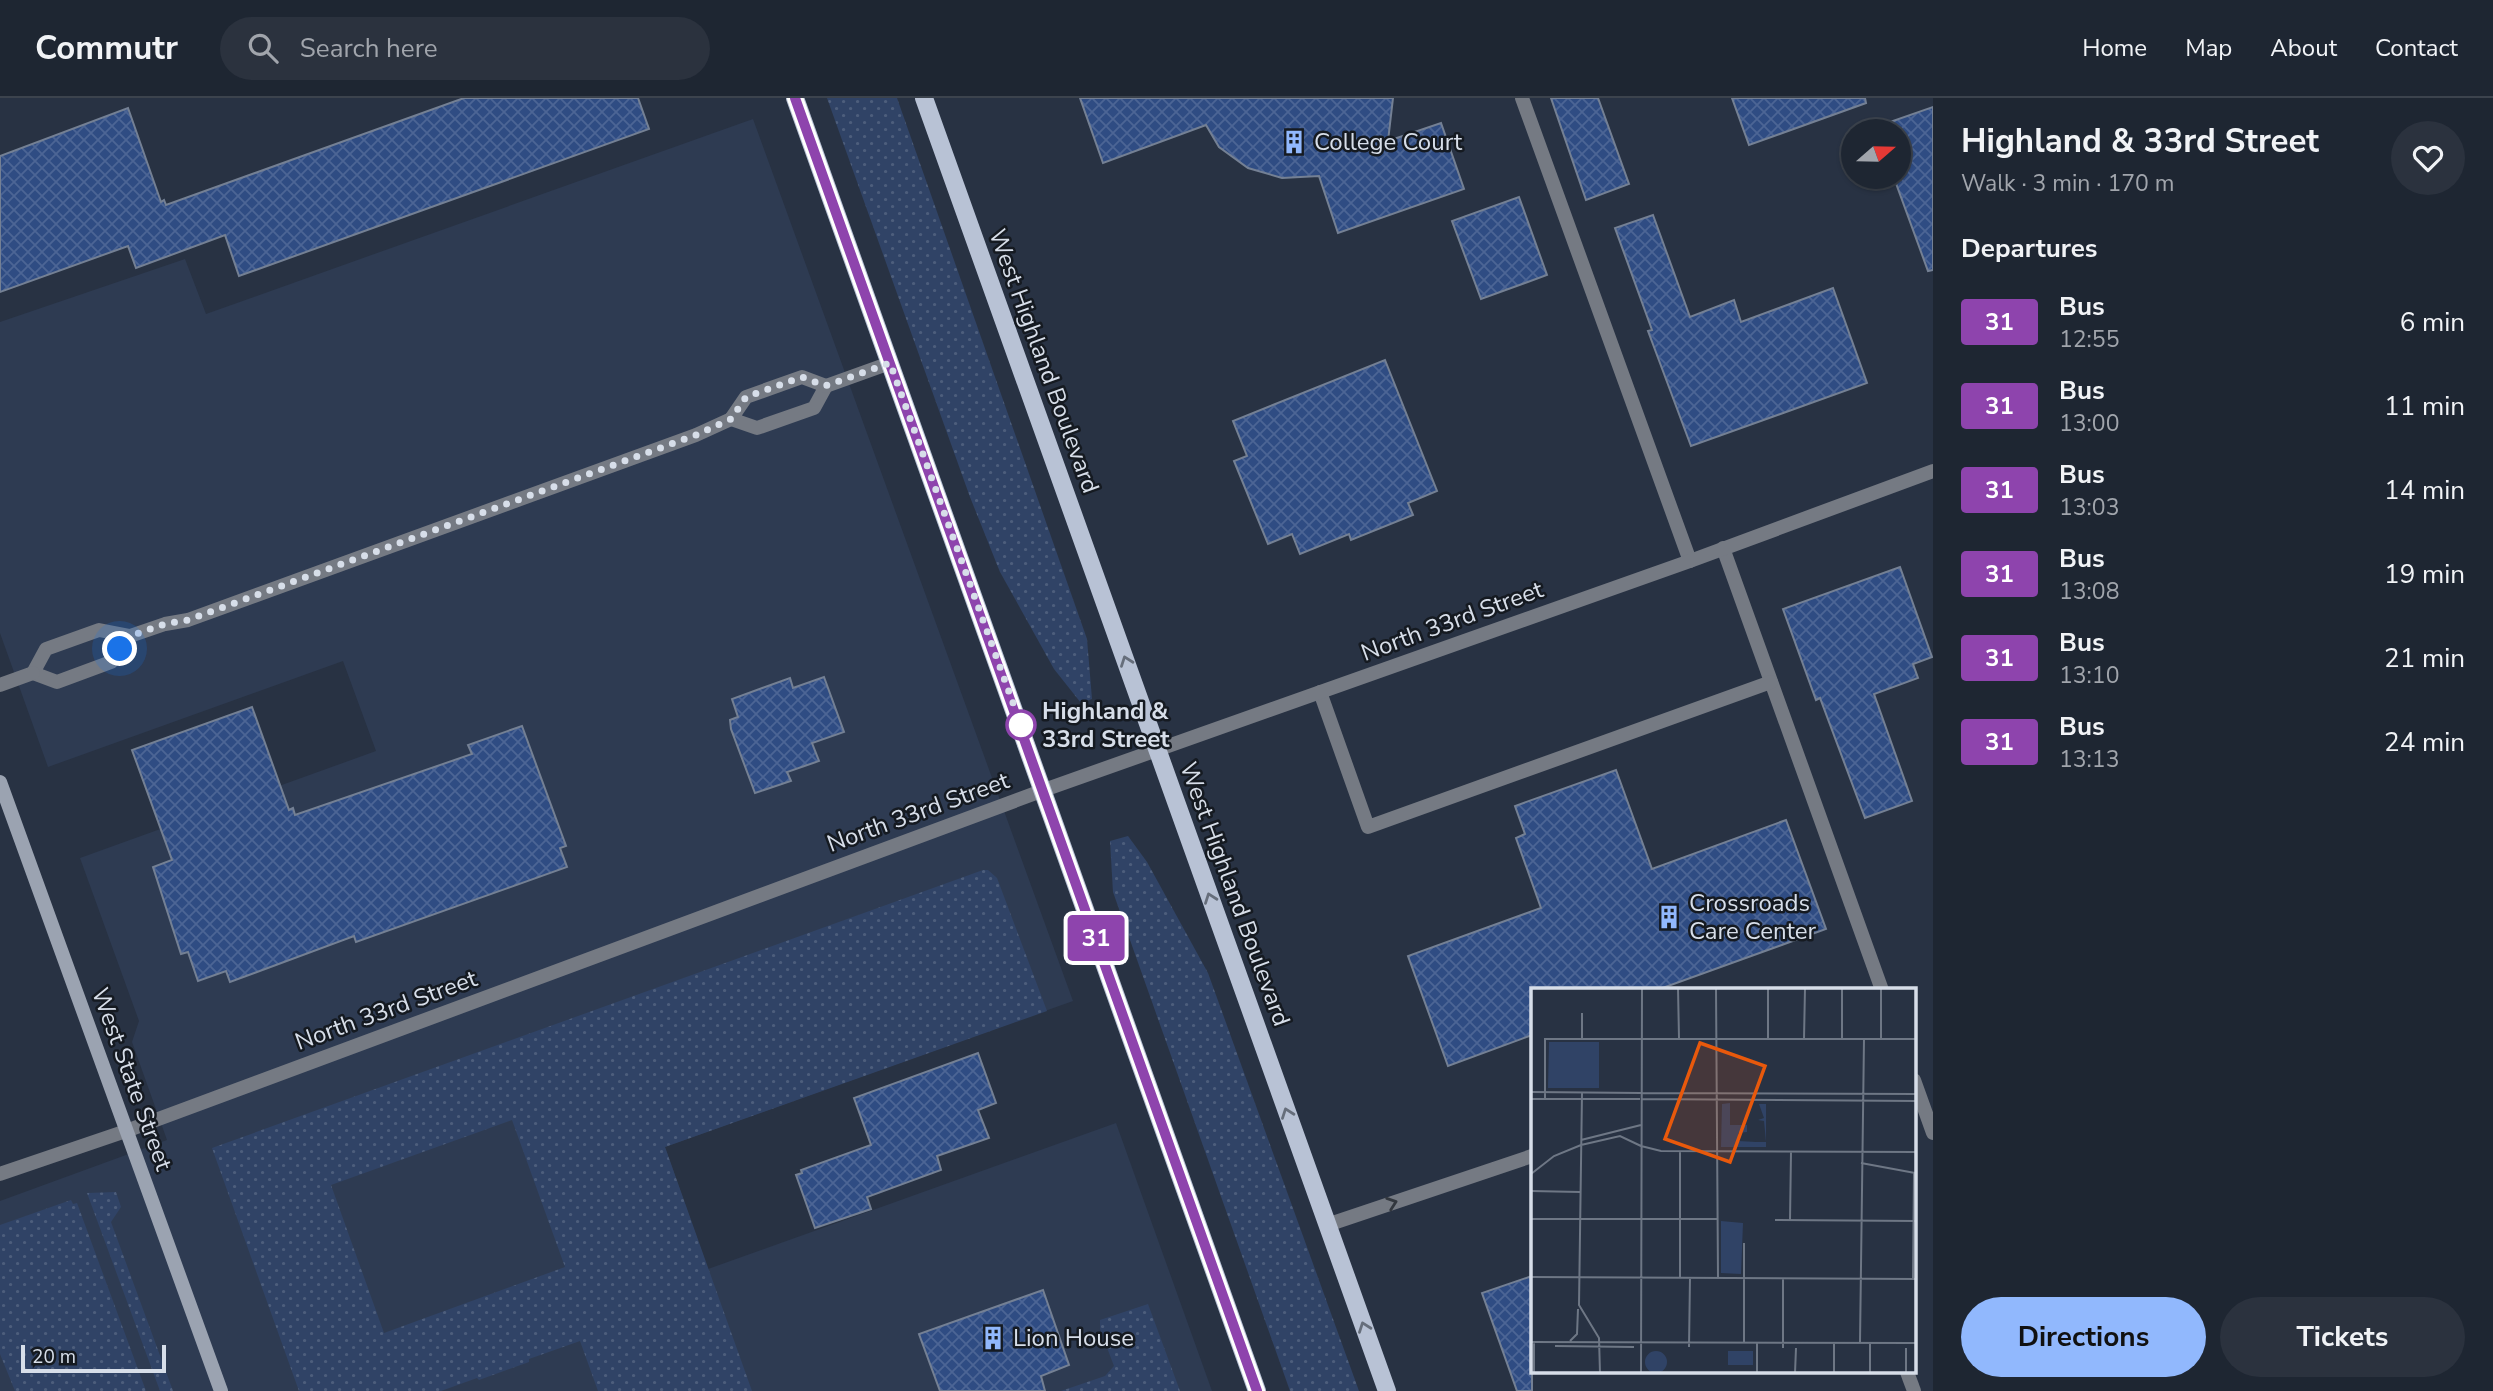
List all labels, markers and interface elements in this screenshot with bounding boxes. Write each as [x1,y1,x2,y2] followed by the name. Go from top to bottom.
[220,17,710,80] search box
[35,26,178,71] text: Commutr
[244,29,282,67] icon: search
[300,31,438,66] text: Search here
[2082,32,2147,64] text: Home
[2185,32,2232,64] text: Map
[2270,32,2337,64] text: About
[2375,32,2458,64] text: Contact
[1841,119,1911,189] north arrow
[1841,119,1911,189] map controls
[1961,119,2319,164] text: Highland & 33rd Street
[2391,121,2465,195] button: heart
[1314,126,1463,158] place label: College Court
[1280,128,1308,156] building icon: College Court
[1961,168,2174,199] text: Walk · 3 min · 170 m
[981,225,1107,497] street label: West Highland Boulevard
[1961,231,2097,266] text: Departures
[2059,289,2105,324] text: Bus
[2400,305,2465,340] text: 6 min
[1985,306,2014,338] text: 31
[2059,324,2119,355] text: 12:55
[2059,373,2105,408] text: Bus
[2384,389,2465,424] text: 11 min
[1985,390,2014,422] text: 31
[2059,408,2119,439] text: 13:00
[2059,457,2105,492] text: Bus
[2384,473,2465,508] text: 14 min
[1985,474,2014,506] text: 31
[2059,492,2119,523] text: 13:03
[2059,541,2105,576] text: Bus
[2384,557,2465,592] text: 19 min
[1985,558,2014,590] text: 31
[1357,573,1548,669] street label: North 33rd Street
[2059,576,2119,607] text: 13:08
[2059,625,2105,660] text: Bus
[102,631,137,666] your location
[2384,641,2465,676] text: 21 min
[1985,642,2014,674] text: 31
[1120,655,1134,668] one-way arrow
[2059,660,2119,691] text: 13:10
[1042,695,1170,755] place label: Highland & 33rd Street
[2059,709,2105,744] text: Bus
[1006,710,1036,740] marker: Highland & 33rd Street
[2384,725,2465,760] text: 24 min
[1985,726,2014,758] text: 31
[2059,744,2119,775] text: 13:13
[1172,758,1298,1030] street label: West Highland Boulevard
[823,764,1014,860] street label: North 33rd Street
[1689,887,1817,947] place label: Crossroads Care Center
[1205,893,1219,905] one-way arrow
[1655,903,1683,931] building icon: Crossroads Care Center
[1064,915,1128,961] line badge: 31
[1082,922,1110,954] text: 31
[291,962,482,1058] street label: North 33rd Street
[84,983,180,1175] street label: West State Street
[1531,988,1916,1374] inset map
[1281,1107,1295,1119] one-way arrow
[1386,1197,1398,1212] one-way arrow
[1961,1297,2206,1377] button: Directions
[2220,1297,2465,1377] button: Tickets
[1358,1321,1372,1333] one-way arrow
[1013,1322,1134,1354] place label: Lion House
[979,1324,1007,1352] building icon: Lion House
[21,1342,166,1374] scale bar
[32,1344,76,1370] text: 20 m

